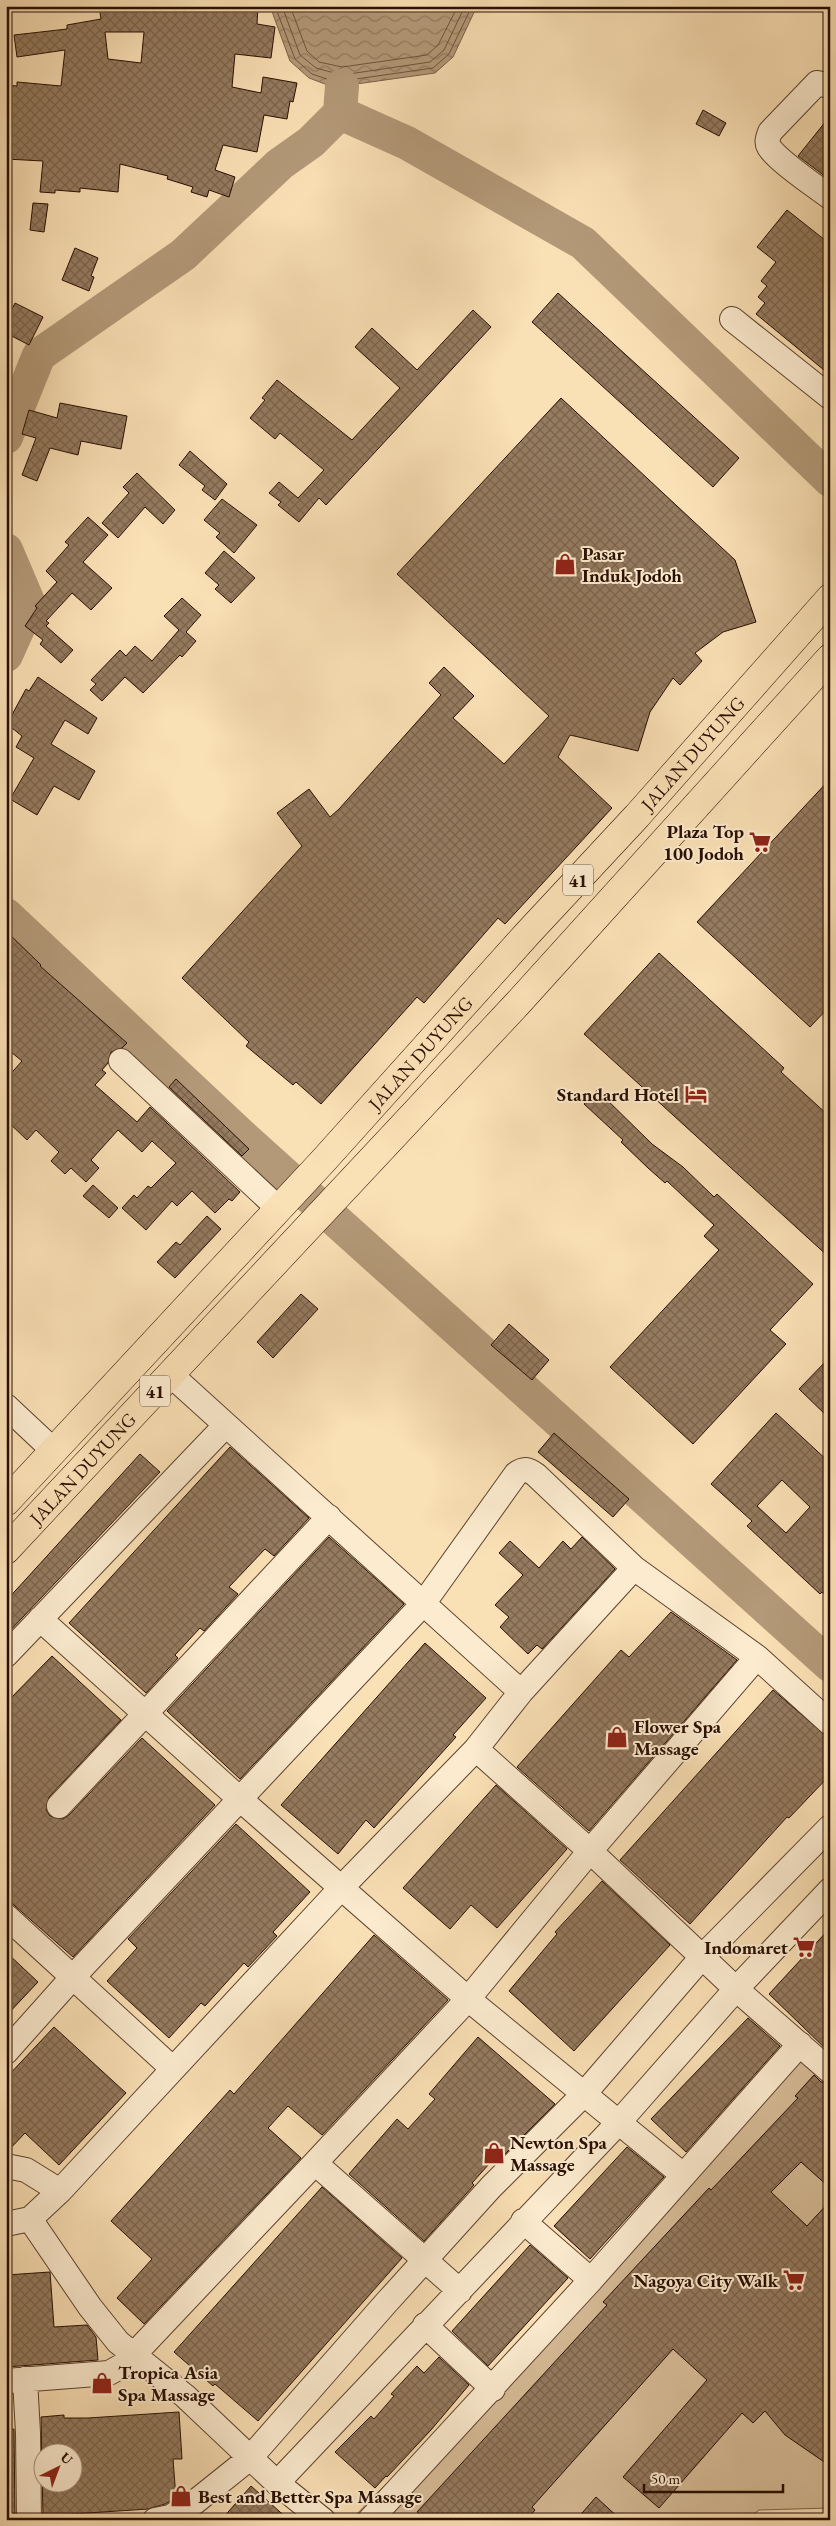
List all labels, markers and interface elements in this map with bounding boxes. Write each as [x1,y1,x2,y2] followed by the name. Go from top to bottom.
[582,541,682,588] place label: Pasar Induk Jodoh
[552,551,578,577] shop icon: Pasar Induk Jodoh
[634,690,750,817] street label: JALAN DUYUNG
[663,819,745,866] place label: Plaza Top 100 Jodoh
[747,829,773,855] supermarket icon: Plaza Top 100 Jodoh
[563,864,593,896] road number: 41
[361,990,478,1117] street label: JALAN DUYUNG
[683,1081,709,1107] hotel icon: Standard Hotel
[557,1082,680,1107] place label: Standard Hotel
[140,1375,170,1406] road number: 41
[22,1407,141,1531] street label: JALAN DUYUNG
[634,1714,722,1761] place label: Flower Spa Massage
[604,1724,630,1750] shop icon: Flower Spa Massage
[791,1934,817,1960] supermarket icon: Indomaret
[704,1935,788,1960] place label: Indomaret
[510,2130,608,2177] place label: Newton Spa Massage
[481,2140,507,2166] shop icon: Newton Spa Massage
[781,2267,807,2293] supermarket icon: Nagoya City Walk
[633,2268,779,2293] place label: Nagoya City Walk
[118,2360,219,2407] place label: Tropica Asia Spa Massage
[89,2370,115,2396] shop icon: Tropica Asia Spa Massage
[32,2444,82,2494] north arrow
[57,2448,77,2469] text: U
[644,2461,782,2493] scale bar
[651,2469,680,2488] text: 50 m
[168,2483,194,2509] shop icon: Best and Better Spa Massage
[198,2484,422,2509] place label: Best and Better Spa Massage

